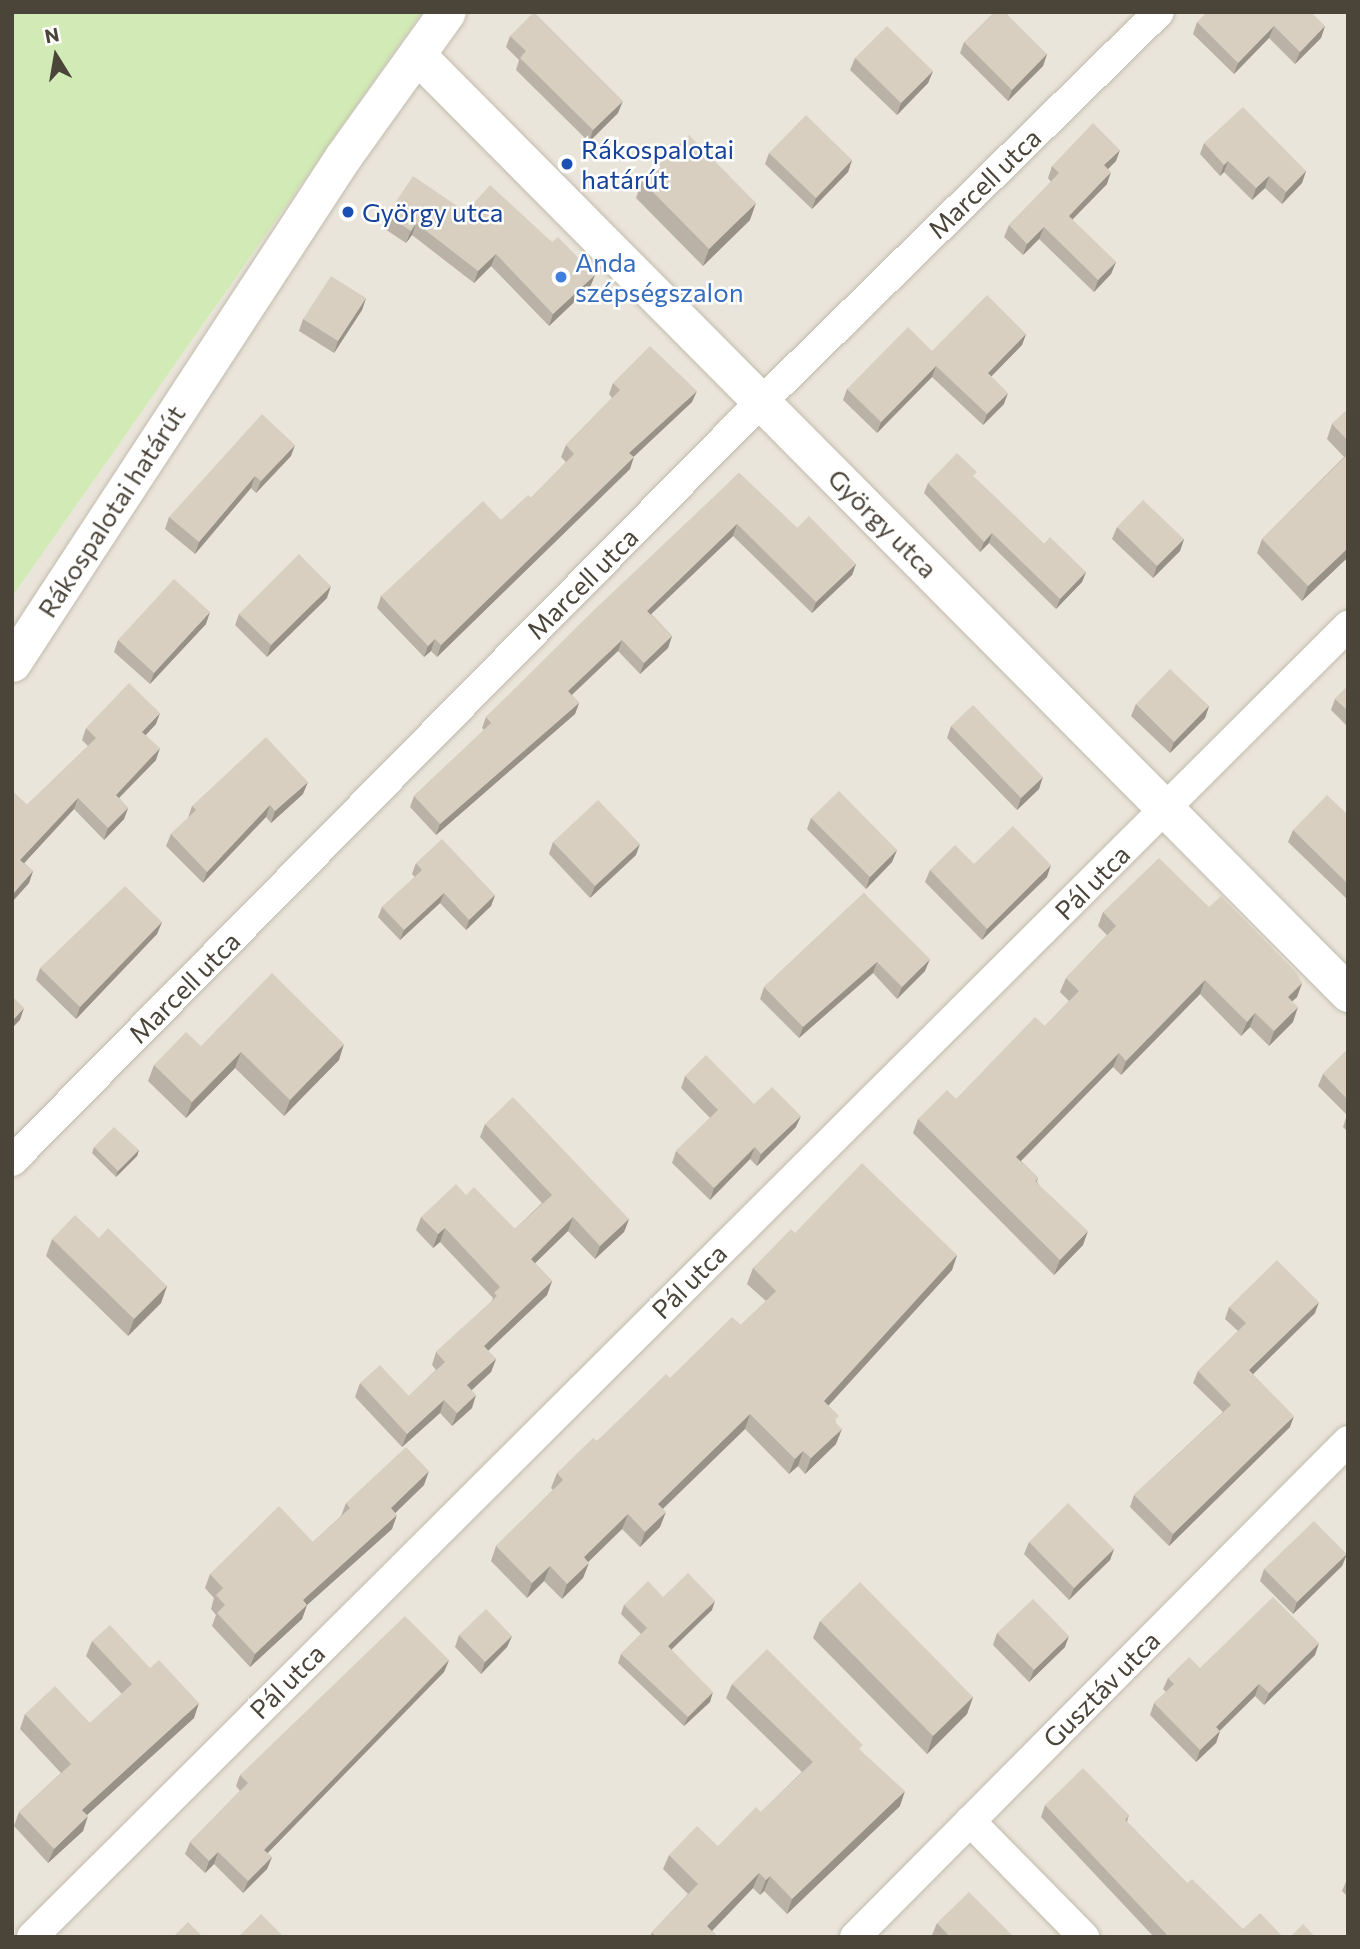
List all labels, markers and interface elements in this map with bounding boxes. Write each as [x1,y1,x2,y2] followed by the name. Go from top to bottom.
[21,21,91,91] north arrow
[43,22,61,48] text: N
[921,122,1047,244] street label: Marcell utca
[581,133,734,194] place label: Rákospalotai határút
[559,156,575,172] marker: Rákospalotai határút
[362,196,503,228] place label: György utca
[340,204,356,220] marker: György utca
[575,246,744,308] place label: Anda szépségszalon
[553,269,569,285] marker: Anda szépségszalon
[31,399,191,623] street label: Rákospalotai határút
[822,462,944,584] street label: György utca
[520,521,644,645] street label: Marcell utca
[1048,838,1136,926] street label: Pál utca
[122,925,246,1049] street label: Marcell utca
[645,1237,733,1325] street label: Pál utca
[1036,1624,1166,1754] street label: Gusztáv utca
[243,1637,331,1725] street label: Pál utca

